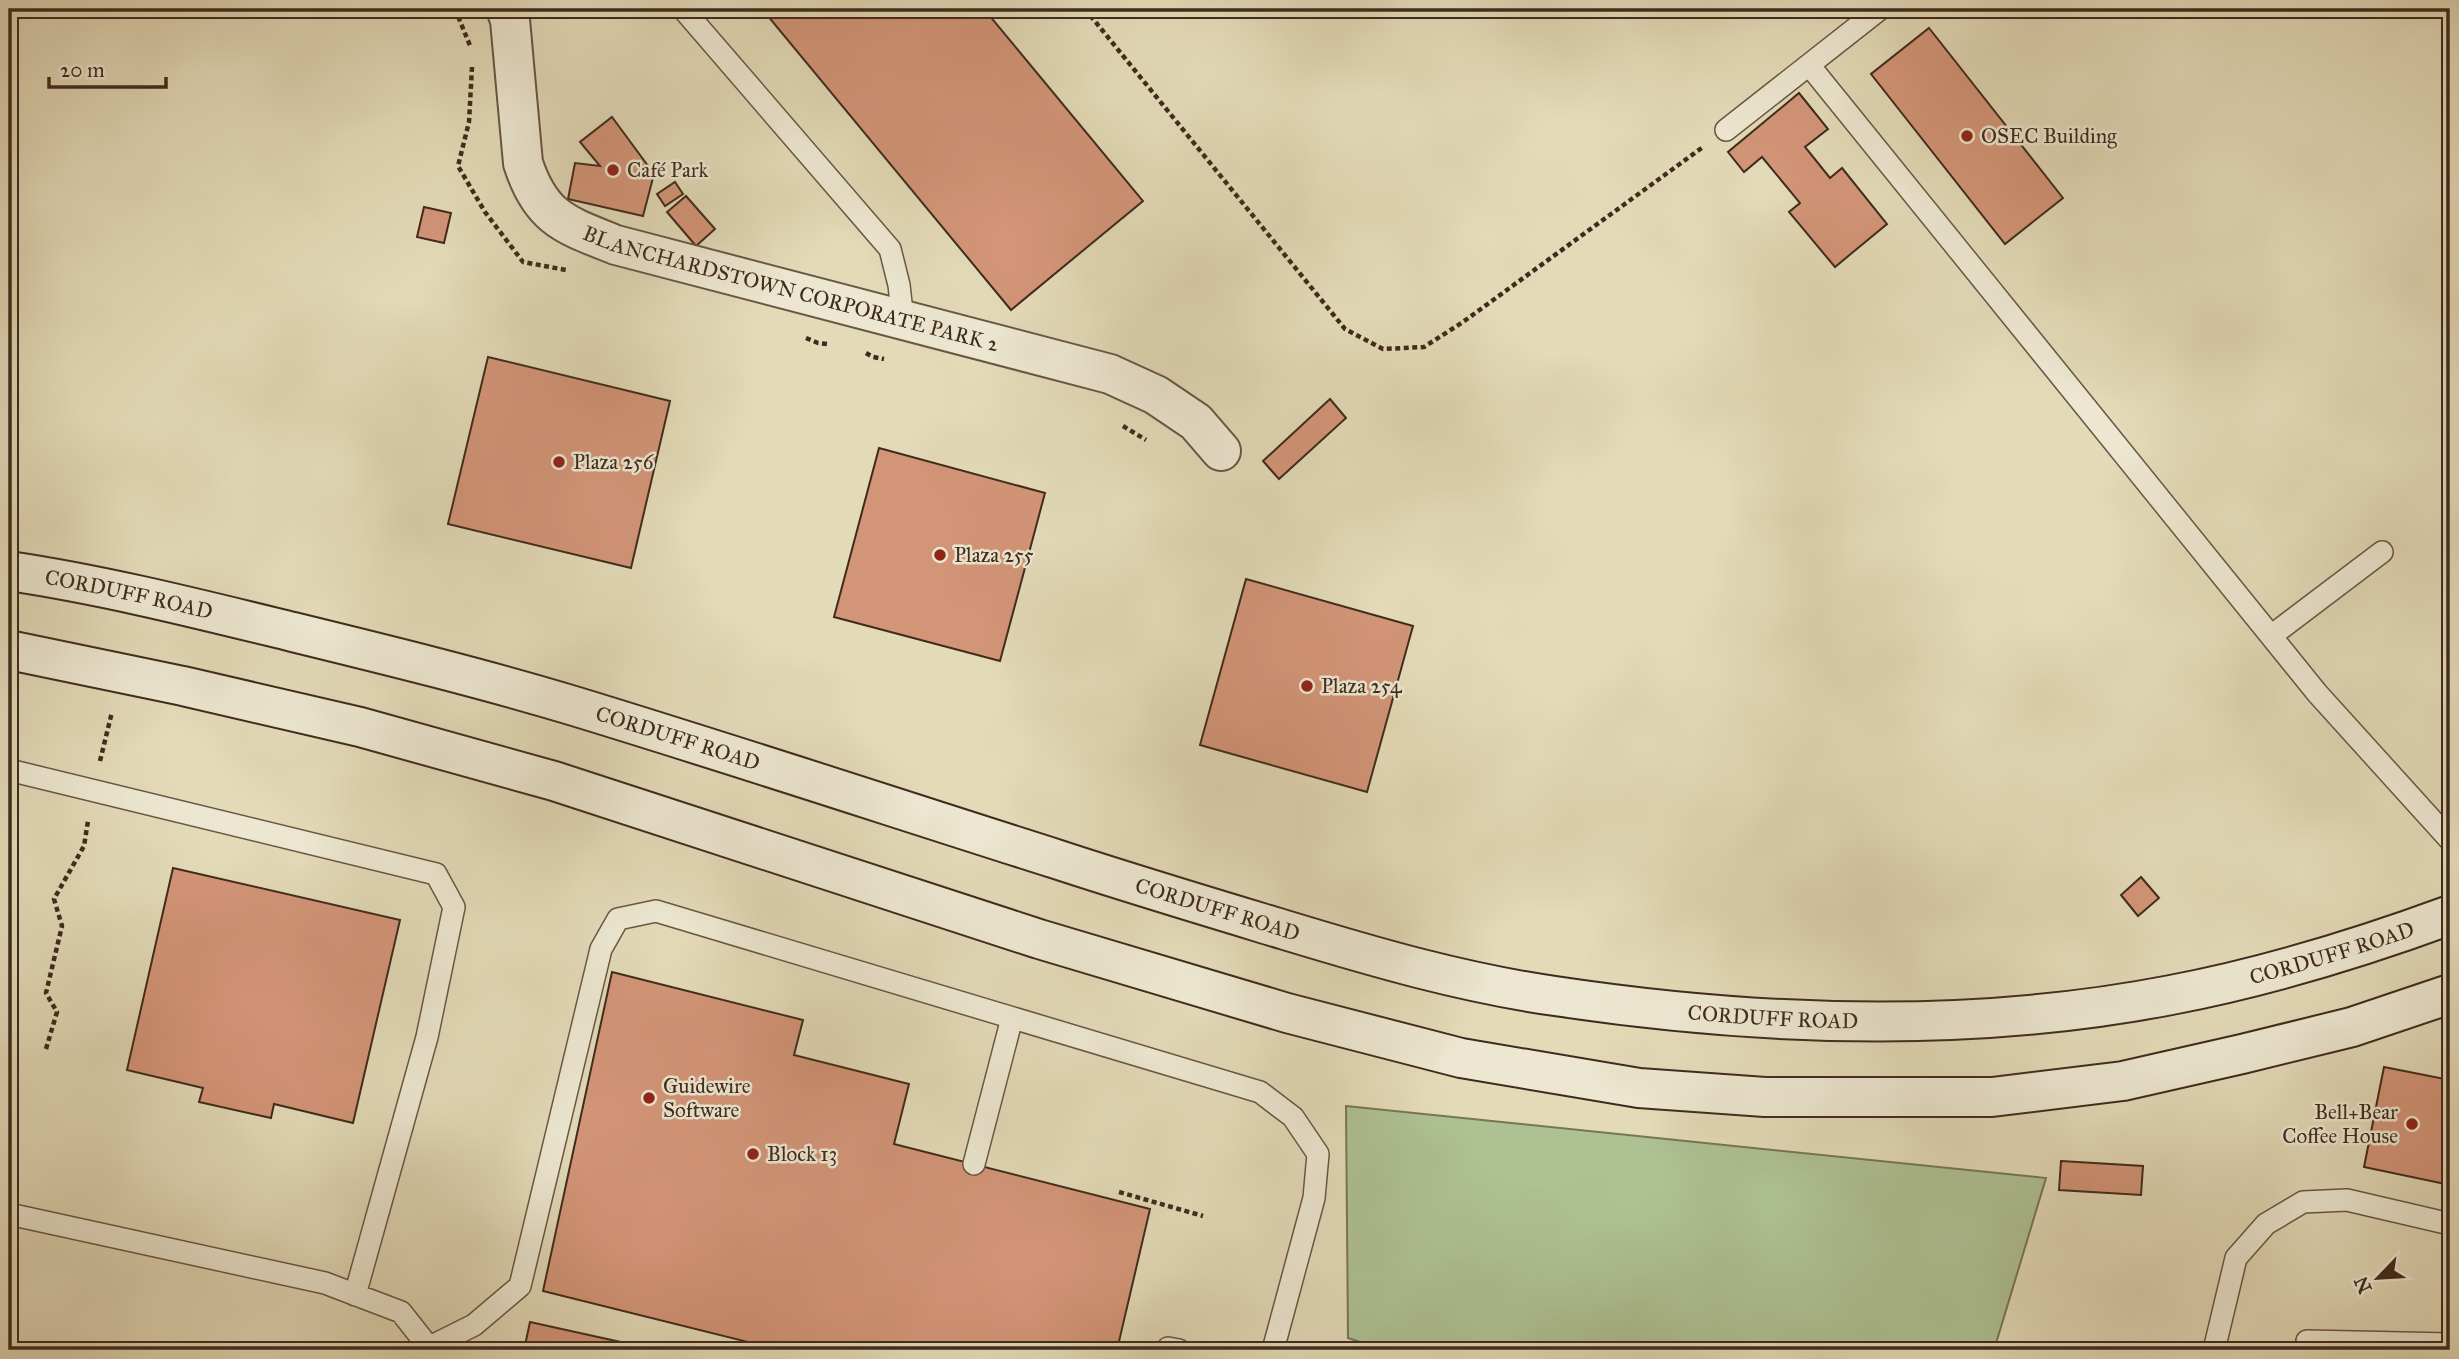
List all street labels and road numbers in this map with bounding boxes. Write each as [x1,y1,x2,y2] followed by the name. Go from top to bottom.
[579,220,1002,358] street label: BLANCHARDSTOWN CORPORATE PARK 2
[43,564,215,625] street label: CORDUFF ROAD
[593,700,763,776] street label: CORDUFF ROAD
[1132,872,1303,947] street label: CORDUFF ROAD
[2247,916,2418,990] street label: CORDUFF ROAD
[1687,999,1858,1034] street label: CORDUFF ROAD

